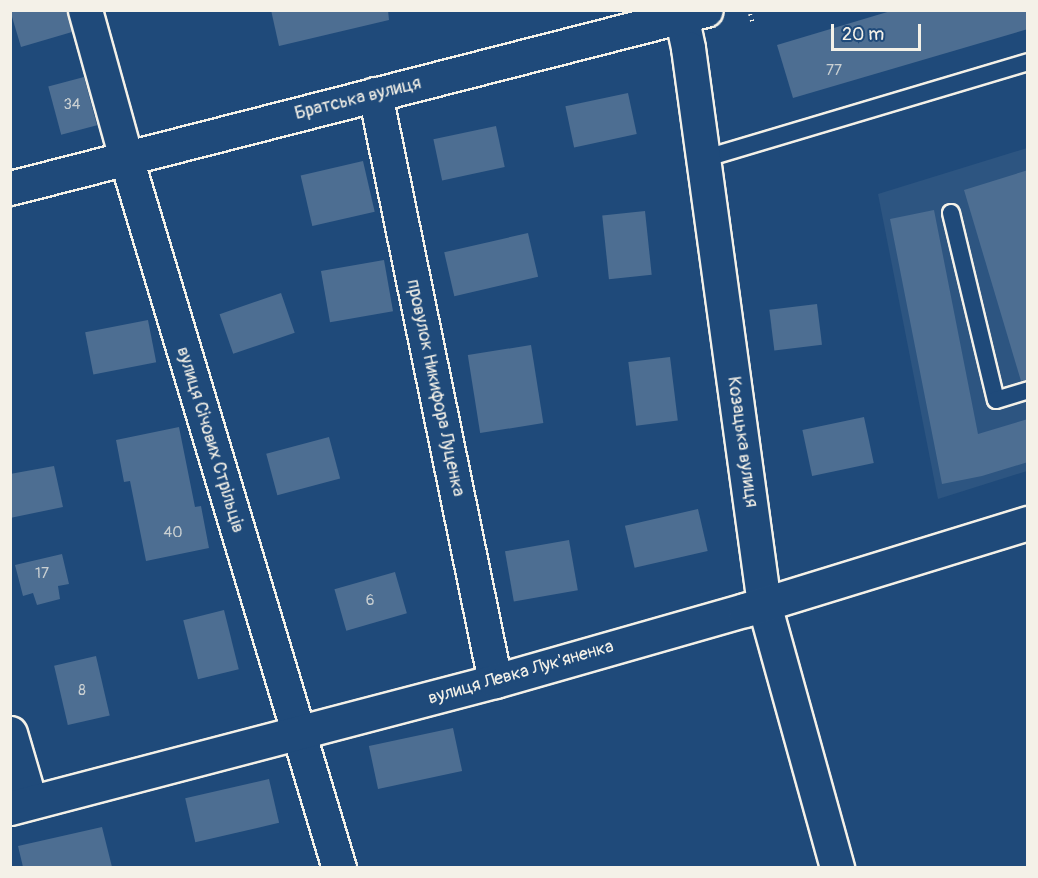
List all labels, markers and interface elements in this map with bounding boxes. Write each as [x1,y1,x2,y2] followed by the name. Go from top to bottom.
[834,12,924,50] scale bar
[842,23,884,46] text: 20 m
[826,62,842,80] house number: 77
[293,73,423,125] street label: Братська вулиця
[63,96,81,114] house number: 34
[401,278,469,498] street label: провулок Никифора Луценка
[171,344,249,536] street label: вулиця Січових Стрільців
[722,375,762,509] street label: Козацька вулиця
[164,524,182,542] house number: 40
[35,565,49,583] house number: 17
[366,592,374,610] house number: 6
[426,636,616,710] street label: вулиця Левка Лук'яненка
[78,682,86,700] house number: 8

